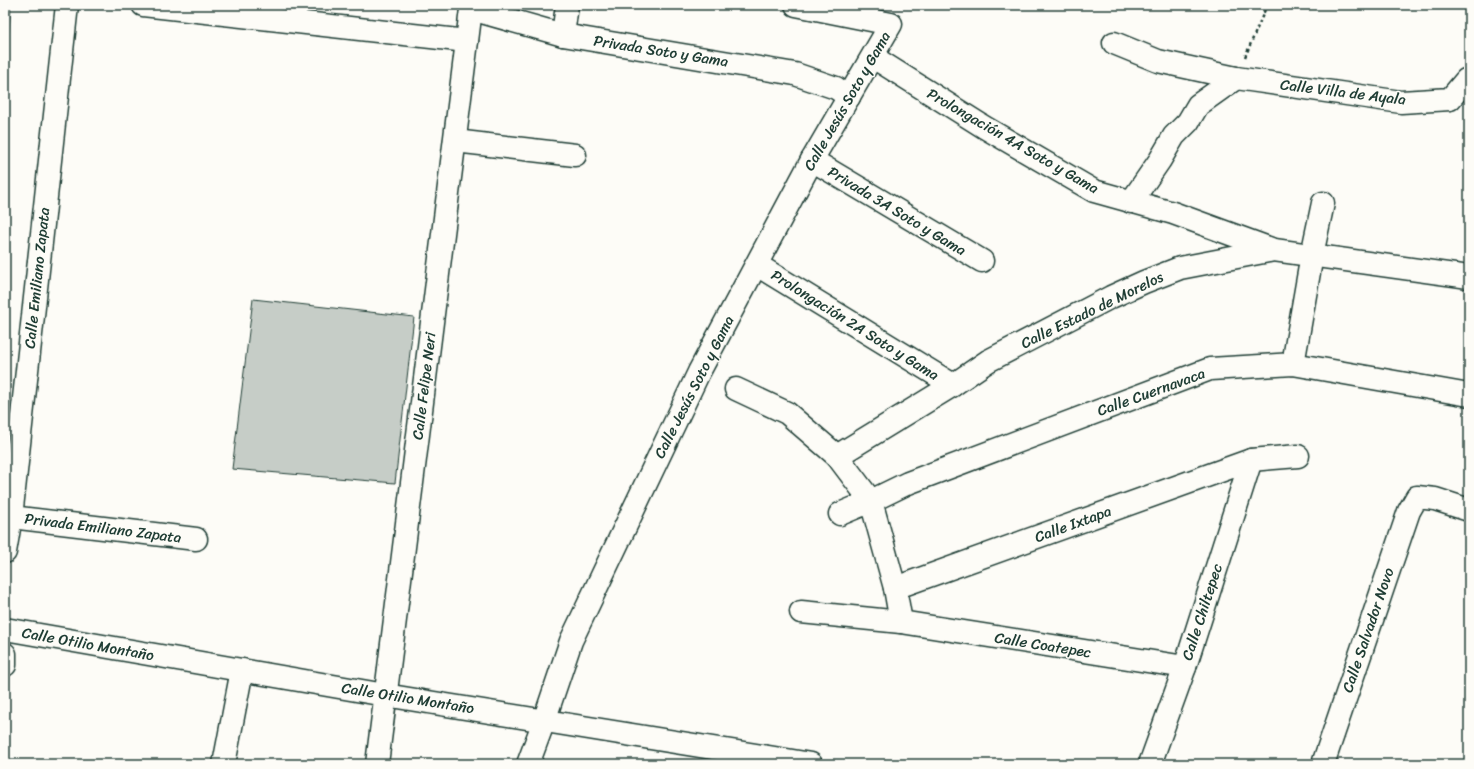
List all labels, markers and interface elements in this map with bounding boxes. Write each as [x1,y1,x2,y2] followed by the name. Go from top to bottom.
[796,26,898,176] street label: Calle Jesús Soto y Gama
[592,28,731,75] street label: Privada Soto y Gama
[1279,71,1408,113] street label: Calle Villa de Ayala
[922,81,1104,201] street label: Prolongación 4A Soto y Gama
[823,159,972,263] street label: Privada 3A Soto y Gama
[17,206,57,350] street label: Calle Emiliano Zapata
[766,262,945,388] street label: Prolongación 2A Soto y Gama
[1016,264,1169,356] street label: Calle Estado de Morelos
[647,311,742,463] street label: Calle Jesús Soto y Gama
[404,330,444,441] street label: Calle Felipe Neri
[1093,360,1209,424] street label: Calle Cuernavaca
[1031,498,1116,550] street label: Calle Ixtapa
[23,505,183,551] street label: Privada Emiliano Zapata
[1174,560,1230,664] street label: Calle Chiltepec
[1334,564,1402,696] street label: Calle Salvador Novo
[20,620,157,668] street label: Calle Otilio Montaño
[993,625,1093,665] street label: Calle Coatepec
[340,675,477,721] street label: Calle Otilio Montaño

